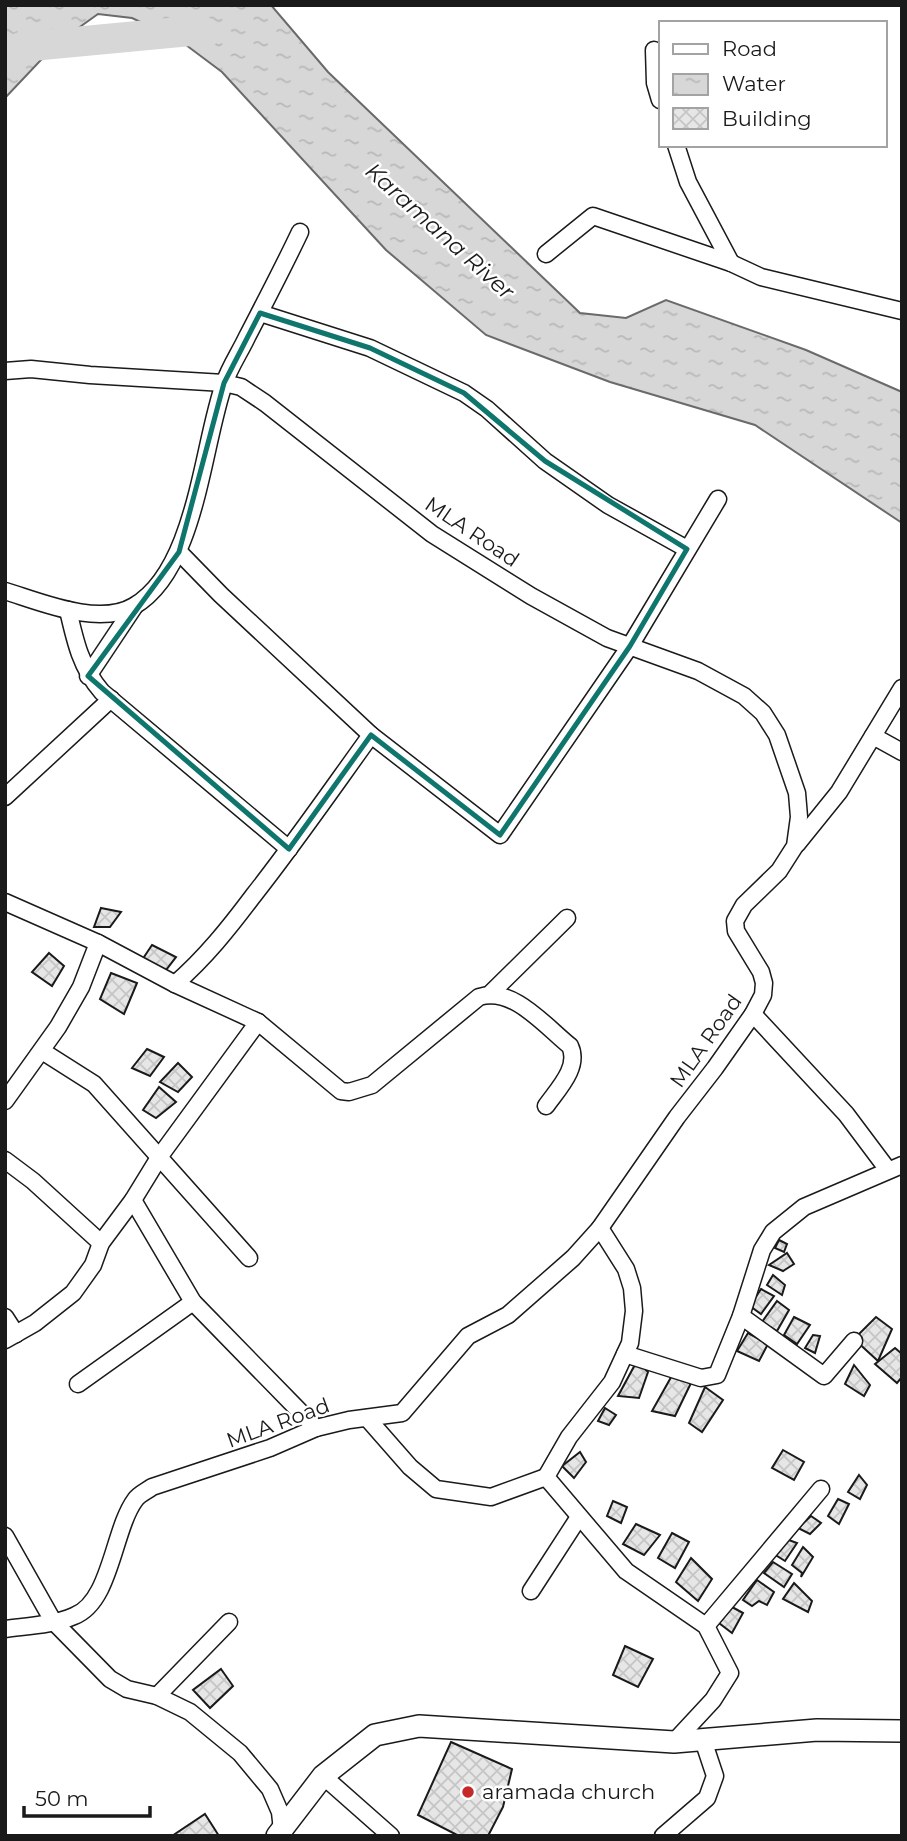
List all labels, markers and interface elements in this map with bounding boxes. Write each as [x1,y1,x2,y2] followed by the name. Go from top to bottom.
[659,21,886,147] legend
[722,36,777,61] text: Road
[722,71,786,96] text: Water
[722,106,812,131] text: Building
[360,157,521,306] water label: Karamana River
[421,491,524,572] street label: MLA Road
[664,989,747,1092] street label: MLA Road
[223,1392,333,1453] street label: MLA Road
[24,1774,150,1818] scale bar
[482,1779,655,1804] place label: aramada church
[460,1784,476,1800] marker: aramada church
[35,1786,89,1811] text: 50 m

